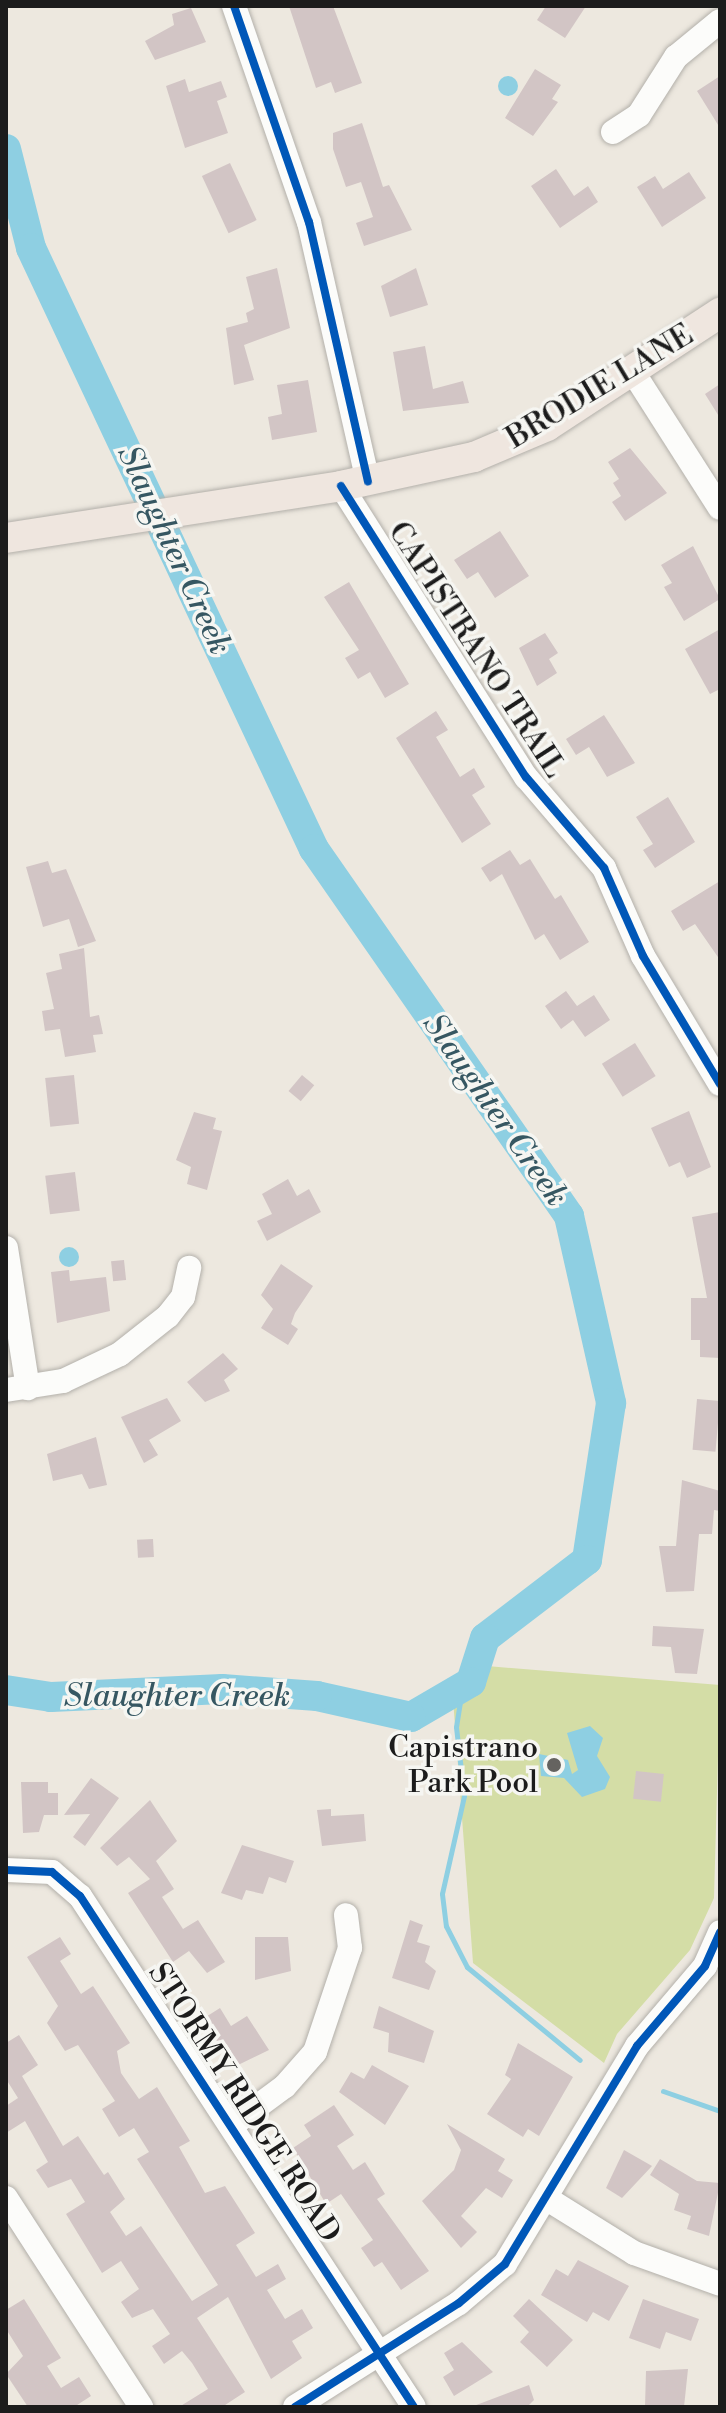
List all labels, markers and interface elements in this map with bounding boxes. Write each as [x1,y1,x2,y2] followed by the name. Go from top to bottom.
[500,317,700,457] street label: BRODIE LANE
[109,439,239,661] water label: Slaughter Creek
[380,515,572,785] street label: CAPISTRANO TRAIL
[414,1006,576,1214] water label: Slaughter Creek
[64,1677,290,1715] water label: Slaughter Creek
[388,1730,538,1800] place label: Capistrano Park Pool
[545,1756,563,1774] marker: Capistrano Park Pool
[140,1957,348,2249] street label: STORMY RIDGE ROAD

